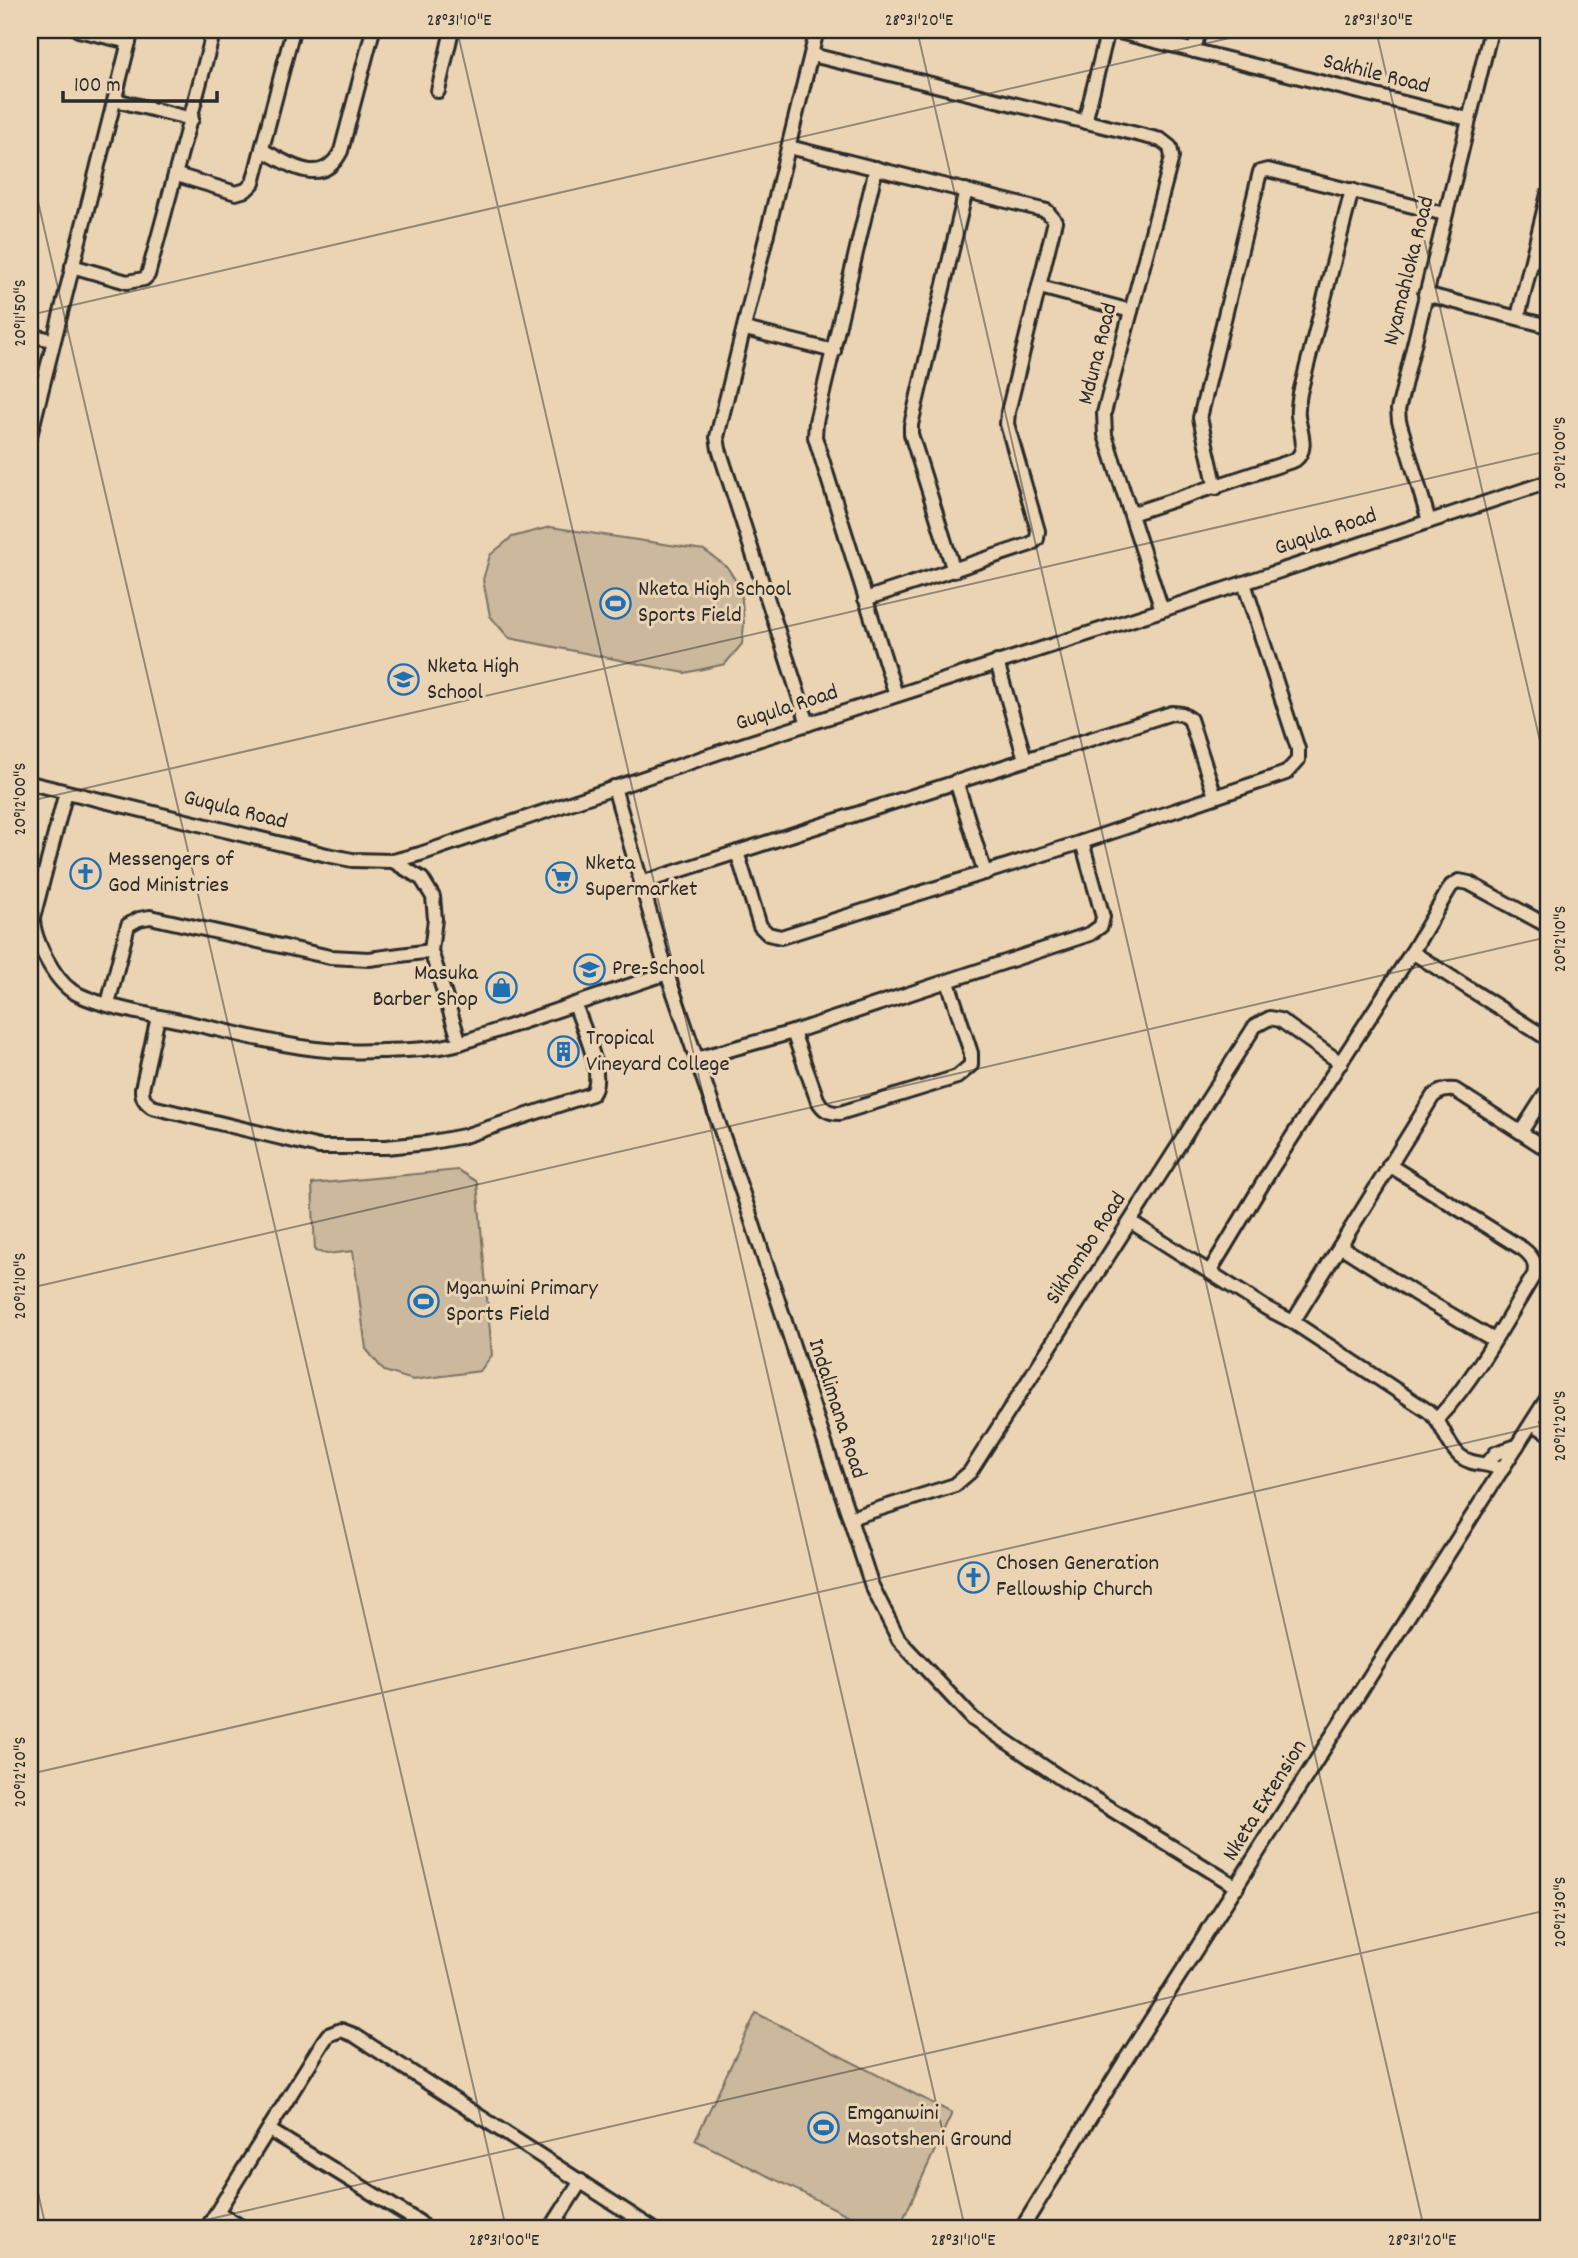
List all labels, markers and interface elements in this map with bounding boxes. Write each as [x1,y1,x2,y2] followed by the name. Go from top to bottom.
[427,9,491,34] text: 28°31'10"E
[885,9,953,34] text: 28°31'20"E
[1344,9,1412,34] text: 28°31'30"E
[1319,46,1433,104] street label: Sakhile Road
[63,60,217,104] scale bar
[74,72,121,102] text: 100 m
[1376,193,1444,349] street label: Nyamahloka Road
[9,279,34,347] text: 20°11'50"S
[1070,300,1128,408] street label: Mduna Road
[1549,417,1574,489] text: 20°12'00"S
[1270,500,1382,566] street label: Guqula Road
[638,574,792,633] place label: Nketa High School Sports Field
[598,586,632,620] sports icon: Nketa High School Sports Field
[427,651,519,710] place label: Nketa High School
[387,663,421,697] school or university icon: Nketa High School
[731,677,843,741] street label: Guqula Road
[9,763,34,835] text: 20°12'00"S
[179,782,291,840] street label: Guqula Road
[108,844,235,903] place label: Messengers of God Ministries
[585,848,697,907] place label: Nketa Supermarket
[68,856,102,890] church icon: Messengers of God Ministries
[545,860,579,894] supermarket icon: Nketa Supermarket
[1549,905,1574,972] text: 20°12'10"S
[572,952,606,986] school or university icon: Pre-School
[612,953,705,986] place label: Pre-School
[372,958,479,1017] place label: Masuka Barber Shop
[484,970,518,1004] shop icon: Masuka Barber Shop
[586,1023,730,1082] place label: Tropical Vineyard College
[546,1035,580,1069] building icon: Tropical Vineyard College
[1038,1186,1136,1312] street label: Sikhombo Road
[9,1252,34,1319] text: 20°12'10"S
[446,1273,598,1332] place label: Mganwini Primary Sports Field
[406,1285,440,1319] sports icon: Mganwini Primary Sports Field
[798,1335,874,1483] street label: Indalimana Road
[1549,1391,1574,1461] text: 20°12'20"S
[996,1548,1159,1607] place label: Chosen Generation Fellowship Church
[956,1560,990,1594] church icon: Chosen Generation Fellowship Church
[1215,1734,1317,1868] street label: Nketa Extension
[9,1737,34,1807] text: 20°12'20"S
[1549,1876,1574,1947] text: 20°12'30"S
[847,2098,1012,2157] place label: Emganwini Masotsheni Ground
[807,2110,841,2144] sports icon: Emganwini Masotsheni Ground
[469,2229,539,2254] text: 28°31'00"E
[931,2229,995,2254] text: 28°31'10"E
[1388,2229,1456,2254] text: 28°31'20"E

